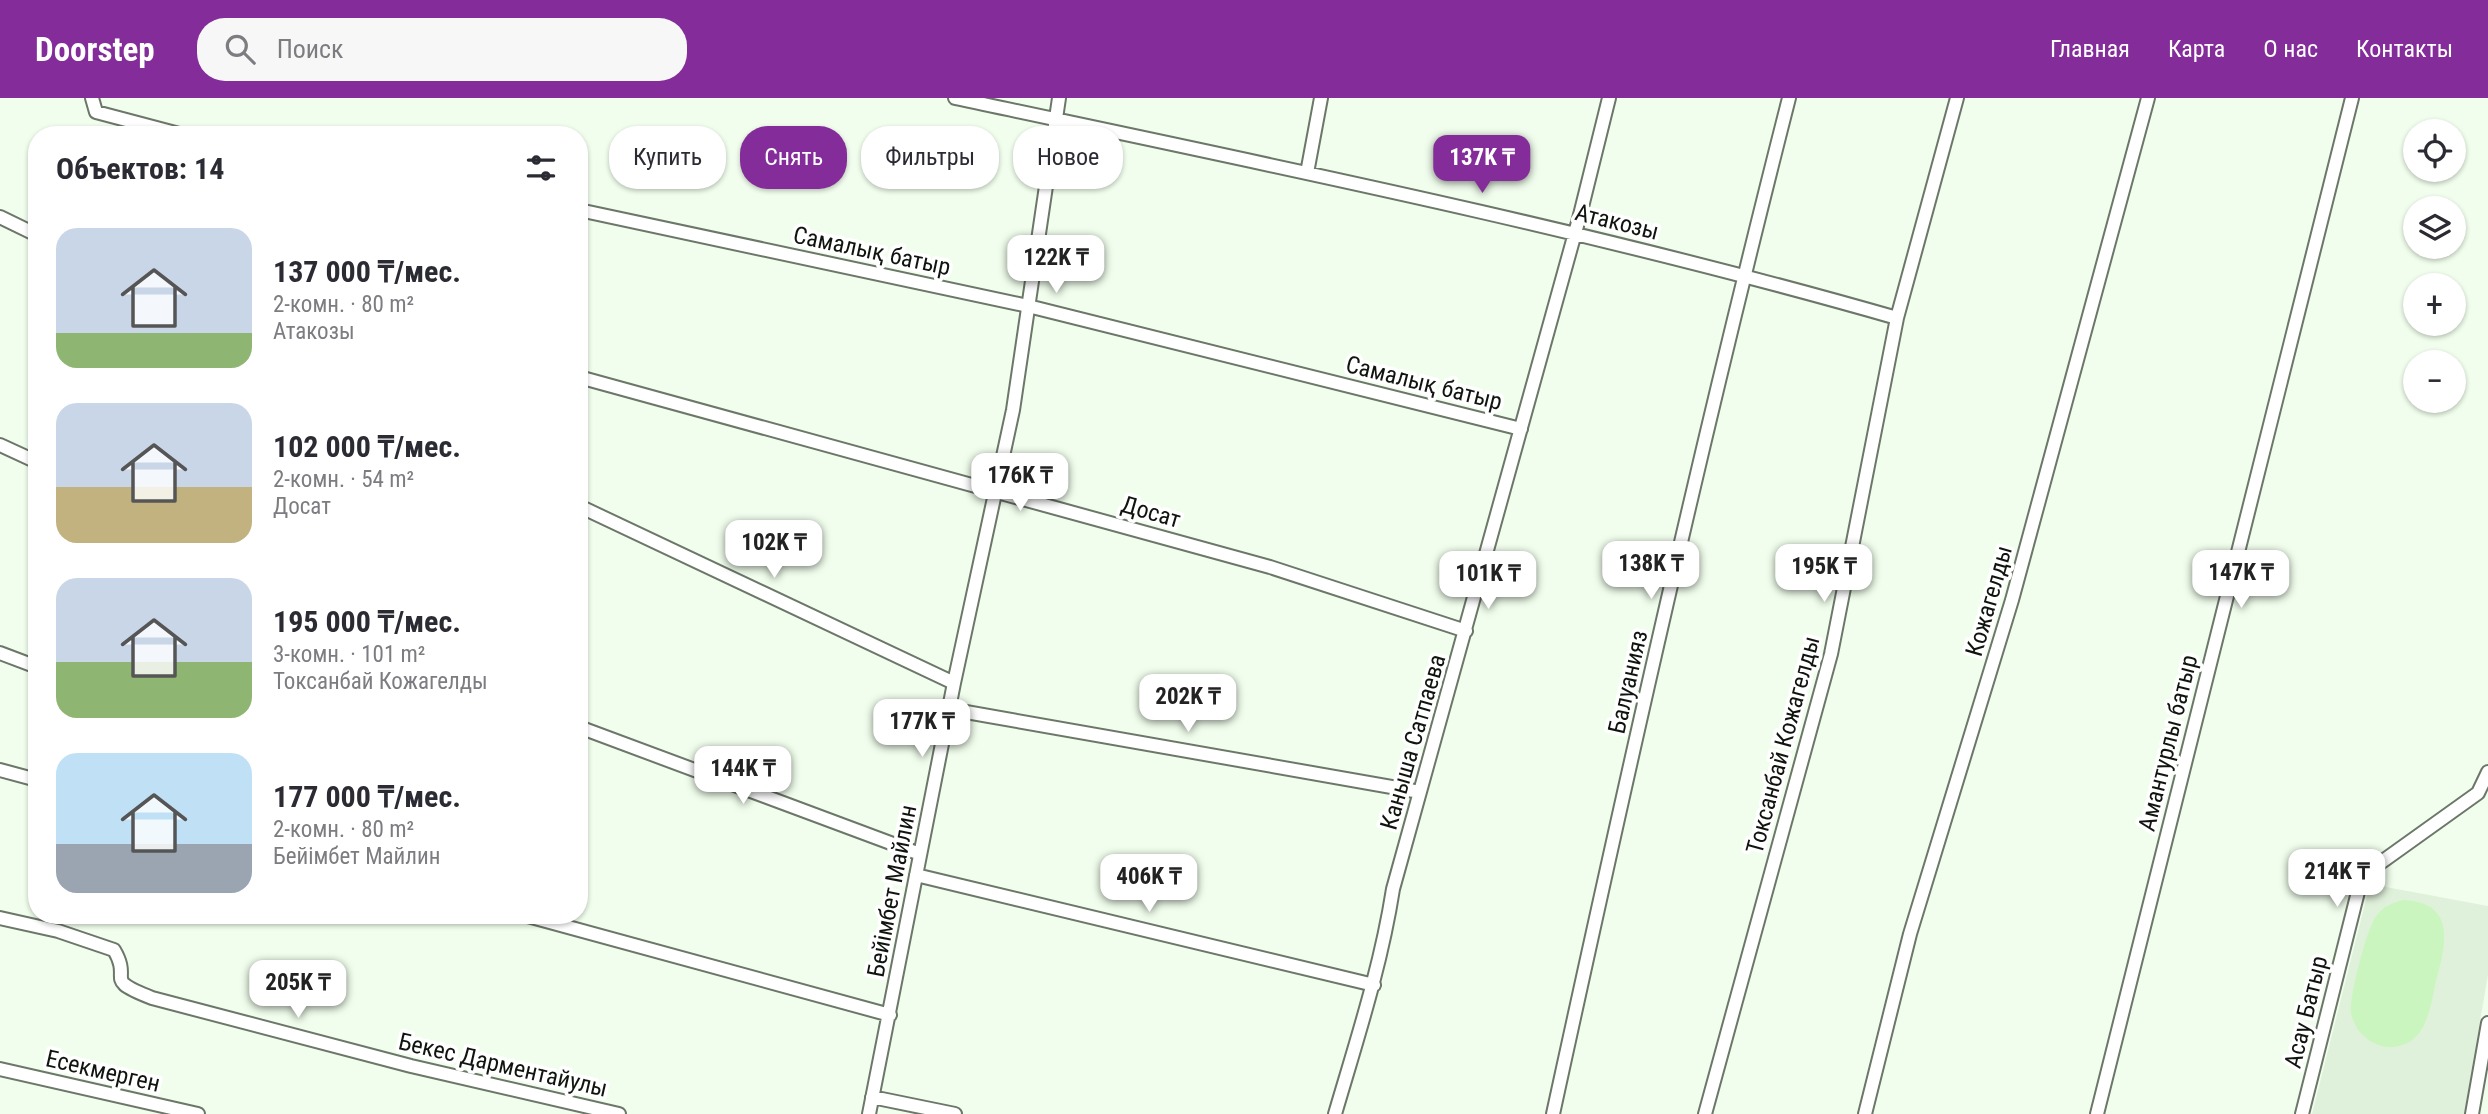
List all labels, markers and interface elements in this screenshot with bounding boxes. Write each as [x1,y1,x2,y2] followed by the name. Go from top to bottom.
[197,18,687,81] search box
[35,30,155,69] text: Doorstep
[221,30,259,68] icon: search
[277,34,344,64] text: Поиск
[2050,35,2130,63] text: Главная
[2168,35,2225,63] text: Карта
[2263,35,2318,63] text: О нас
[2356,35,2453,63] text: Контакты
[2403,119,2466,413] map controls
[2403,119,2466,182] button: locate
[609,126,726,189] chip: Купить
[740,126,847,189] chip: Снять
[861,126,999,189] chip: Фильтры
[1013,126,1123,189] chip: Новое
[1425,136,1539,195] pin: 137K ₸
[1449,144,1515,171] text: 137K ₸
[522,149,560,187] icon: filters
[56,151,224,186] text: Объектов: 14
[2403,196,2466,259] button: layers
[1572,198,1662,246] street label: Атакозы
[791,221,953,281] street label: Самалық батыр
[999,236,1113,295] pin: 122K ₸
[1023,244,1089,271] text: 122K ₸
[273,254,461,289] text: 137 000 ₸/мес.
[112,256,196,340] icon: home
[2403,273,2466,336] button: +
[273,291,414,318] text: 2-комн. · 80 m²
[273,318,355,345] text: Атакозы
[1343,350,1505,416] street label: Самалық батыр
[2403,350,2466,413] button: −
[273,429,461,464] text: 102 000 ₸/мес.
[112,431,196,515] icon: home
[963,454,1077,513] pin: 176K ₸
[987,462,1053,489] text: 176K ₸
[273,466,414,493] text: 2-комн. · 54 m²
[1118,490,1184,534] street label: Досат
[273,493,331,520] text: Досат
[717,520,831,580] pin: 102K ₸
[741,529,807,556] text: 102K ₸
[1594,542,1708,601] pin: 138K ₸
[1960,542,2018,660] street label: Кожагелды
[1767,545,1881,604] pin: 195K ₸
[1618,550,1684,577] text: 138K ₸
[2184,550,2298,610] pin: 147K ₸
[1431,552,1545,611] pin: 101K ₸
[1791,553,1857,580] text: 195K ₸
[2208,559,2274,586] text: 147K ₸
[1455,560,1521,587] text: 101K ₸
[273,604,461,639] text: 195 000 ₸/мес.
[112,606,196,690] icon: home
[1603,628,1653,736] street label: Балуанияз
[1740,633,1826,857] street label: Токсанбай Кожагелды
[273,641,425,668] text: 3-комн. · 101 m²
[1375,651,1451,833] street label: Каныша Сатпаева
[2133,652,2203,834] street label: Амантурлы батыр
[273,668,488,695] text: Токсанбай Кожагелды
[1131,674,1245,734] pin: 202K ₸
[1155,683,1221,710] text: 202K ₸
[865,700,979,759] pin: 177K ₸
[889,708,955,735] text: 177K ₸
[686,746,800,806] pin: 144K ₸
[710,755,776,782] text: 144K ₸
[273,779,461,814] text: 177 000 ₸/мес.
[112,781,196,865] icon: home
[862,803,922,979] street label: Бейімбет Майлин
[273,816,414,843] text: 2-комн. · 80 m²
[273,843,440,870] text: Бейімбет Майлин
[2280,850,2394,909] pin: 214K ₸
[1092,854,1206,914] pin: 406K ₸
[2304,858,2370,885] text: 214K ₸
[1116,863,1182,890] text: 406K ₸
[2279,953,2333,1071] street label: Асау Батыр
[241,960,355,1020] pin: 205K ₸
[265,969,331,996] text: 205K ₸
[396,1027,610,1103] street label: Бекес Дарментайулы
[43,1044,163,1098] street label: Eсекмерген

